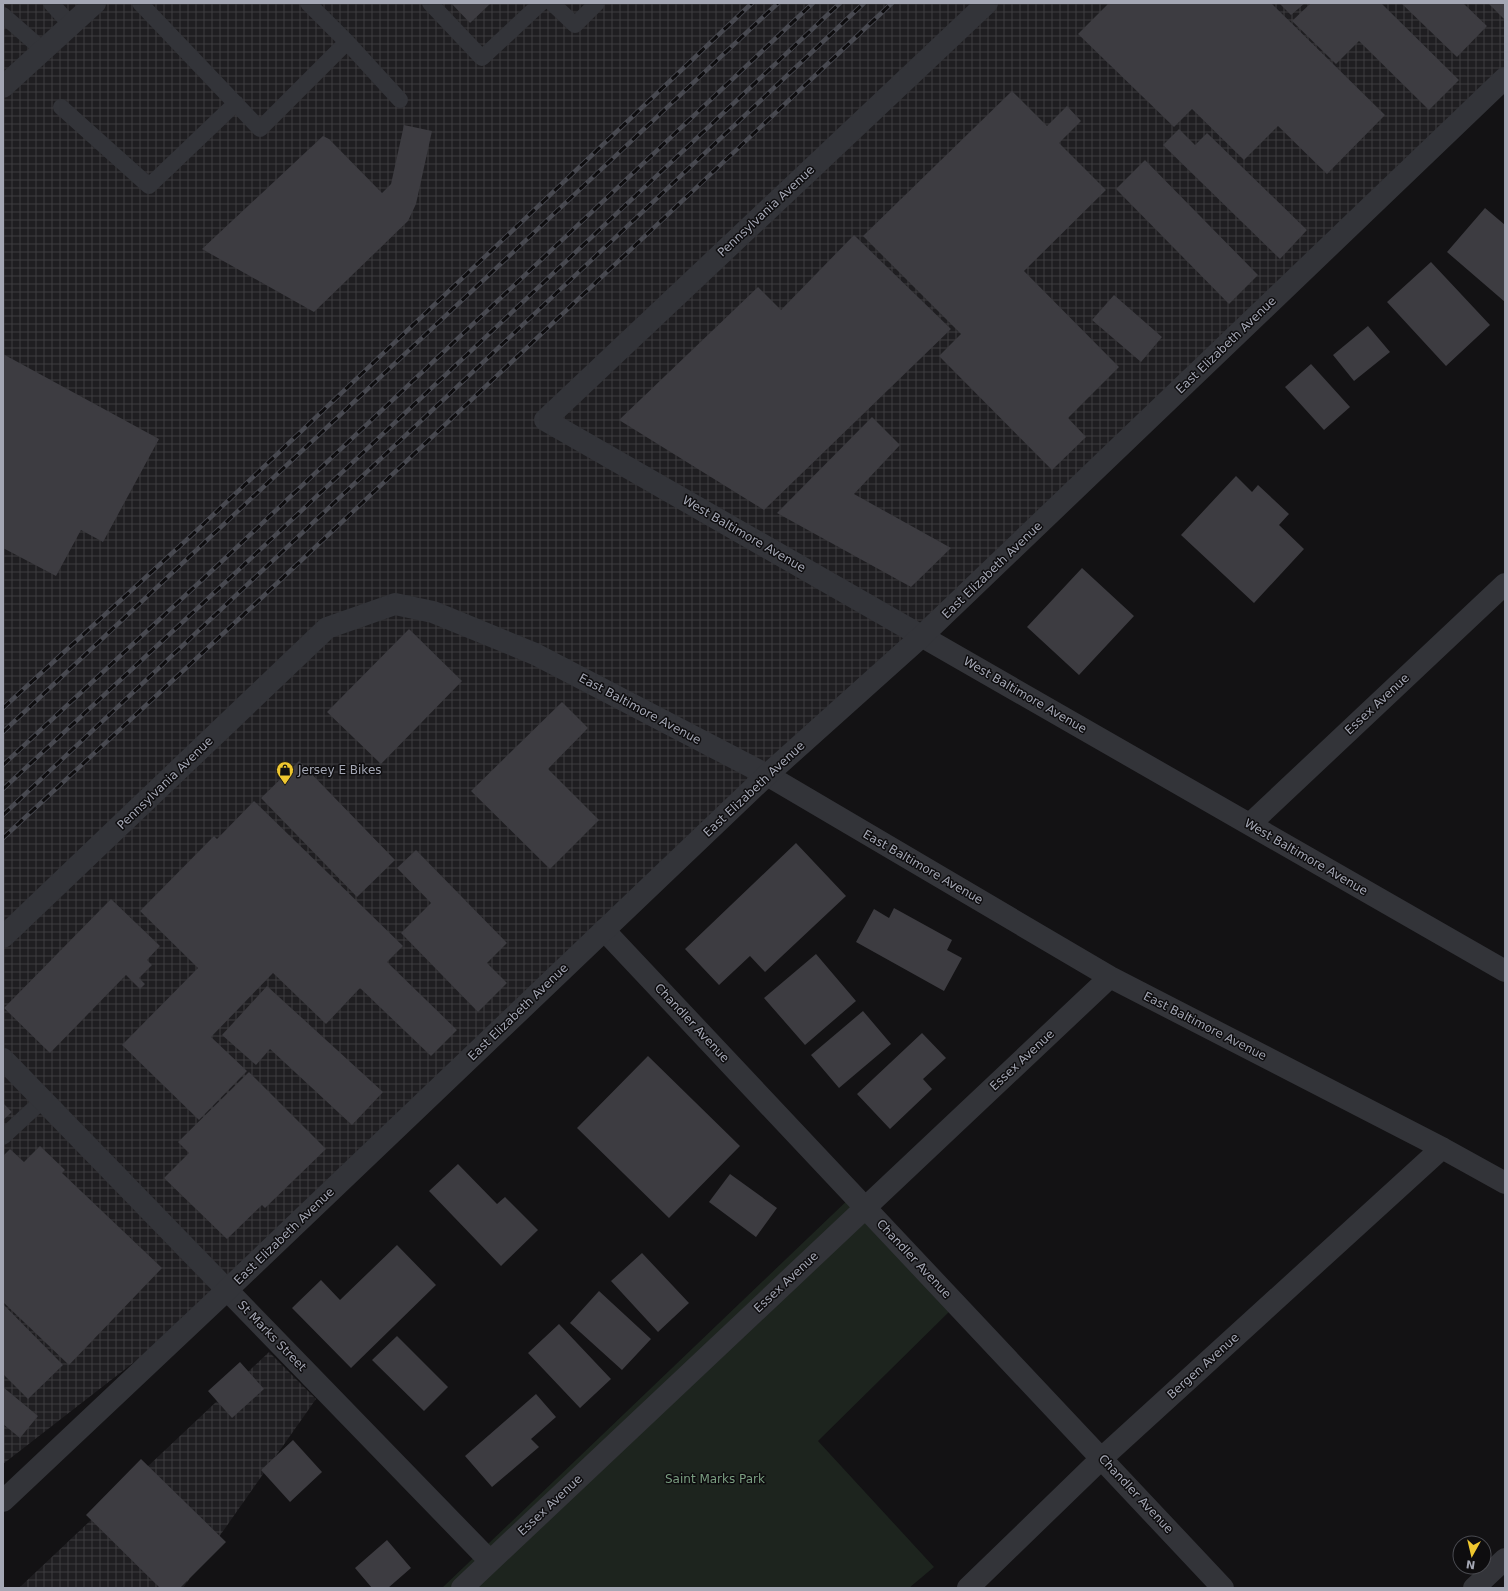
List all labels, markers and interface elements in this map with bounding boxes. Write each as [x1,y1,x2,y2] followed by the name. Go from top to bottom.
[715,162,817,260] street label: Pennsylvania Avenue
[1173,294,1279,396] street label: East Elizabeth Avenue
[680,493,808,575] street label: West Baltimore Avenue
[939,519,1045,621] street label: East Elizabeth Avenue
[961,654,1089,736] street label: West Baltimore Avenue
[577,671,703,747] street label: East Baltimore Avenue
[1342,671,1412,737] street label: Essex Avenue
[114,734,216,832] street label: Pennsylvania Avenue
[700,738,808,840] street label: East Elizabeth Avenue
[275,760,295,785] shop icon: Jersey E Bikes
[297,763,382,777] place label: Jersey E Bikes
[1242,816,1370,898] street label: West Baltimore Avenue
[861,827,985,907] street label: East Baltimore Avenue
[465,961,571,1063] street label: East Elizabeth Avenue
[652,981,732,1065] street label: Chandler Avenue
[1141,989,1269,1063] street label: East Baltimore Avenue
[987,1027,1057,1093] street label: Essex Avenue
[231,1185,337,1287] street label: East Elizabeth Avenue
[874,1217,954,1301] street label: Chandler Avenue
[751,1249,821,1315] street label: Essex Avenue
[235,1298,309,1374] street label: St Marks Street
[1164,1330,1242,1402] street label: Bergen Avenue
[1096,1452,1176,1536] street label: Chandler Avenue
[515,1472,585,1538] street label: Essex Avenue
[665,1472,765,1486] park label: Saint Marks Park
[1452,1535,1492,1575] north arrow
[1465,1557,1476,1571] text: N

